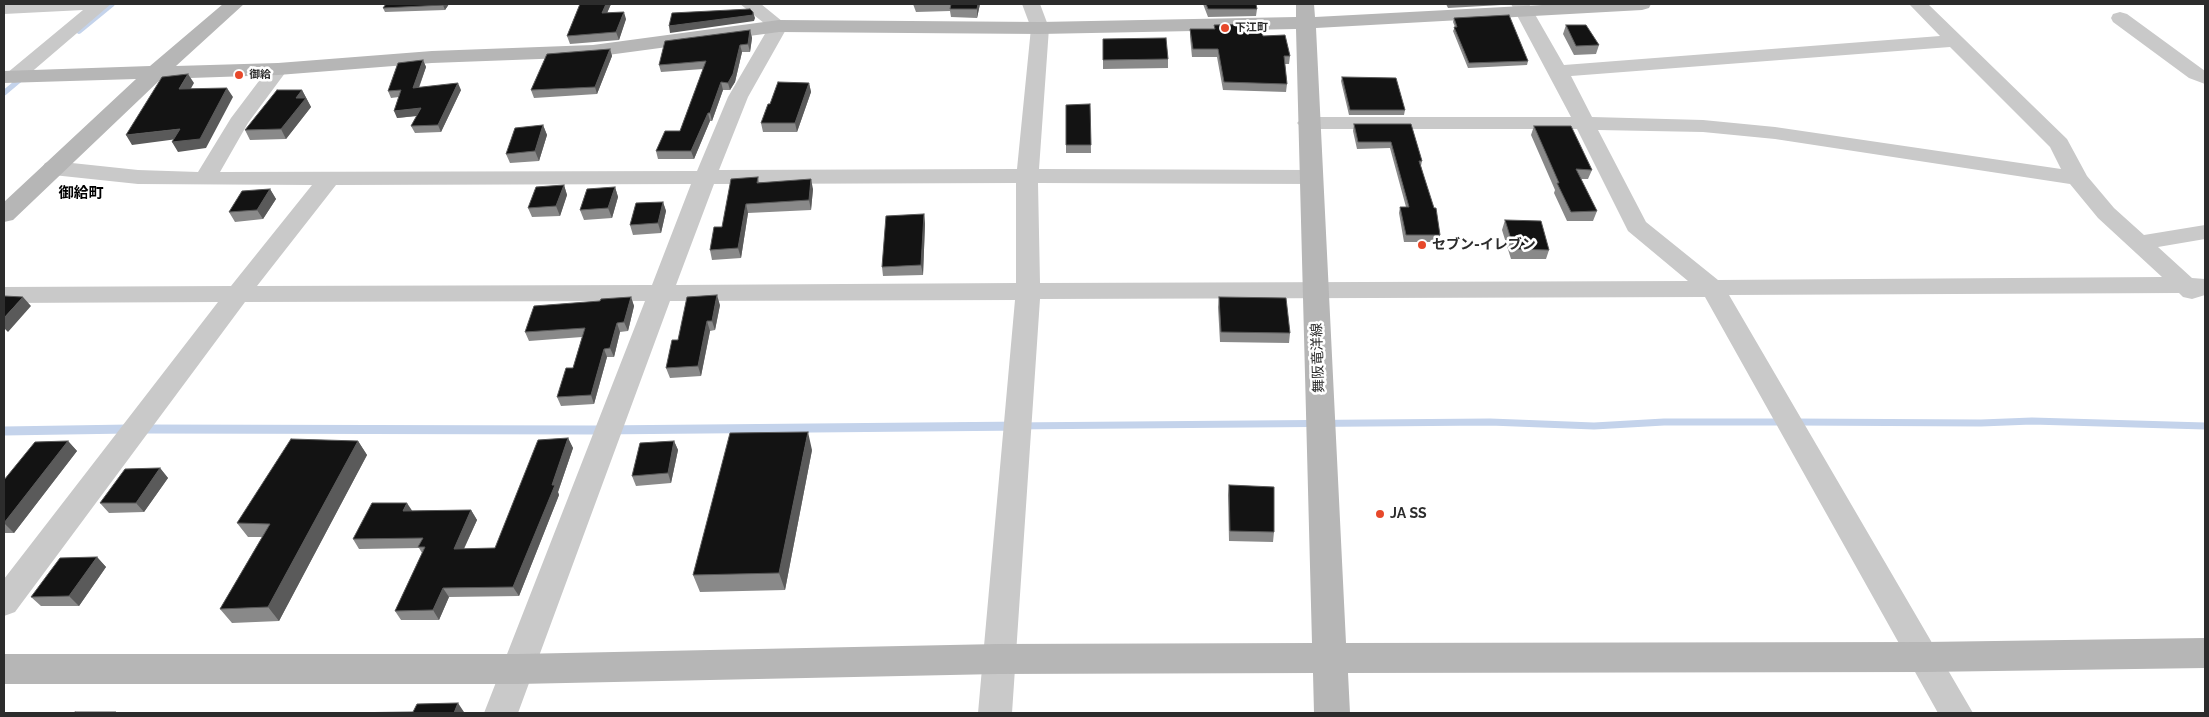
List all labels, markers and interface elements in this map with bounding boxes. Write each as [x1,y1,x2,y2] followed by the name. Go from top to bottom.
[1235,21,1268,35] place label: 下江町
[1219,22,1231,34] marker: 下江町
[249,68,271,82] place label: 御給
[233,69,245,81] marker: 御給
[59,184,103,202] district label: 御給町
[1432,237,1536,253] place label: セブン-イレブン
[1416,239,1428,251] marker: セブン-イレブン
[1308,323,1328,393] street label: 舞阪竜洋線
[1390,506,1427,522] place label: JA SS
[1374,508,1386,520] marker: JA SS

